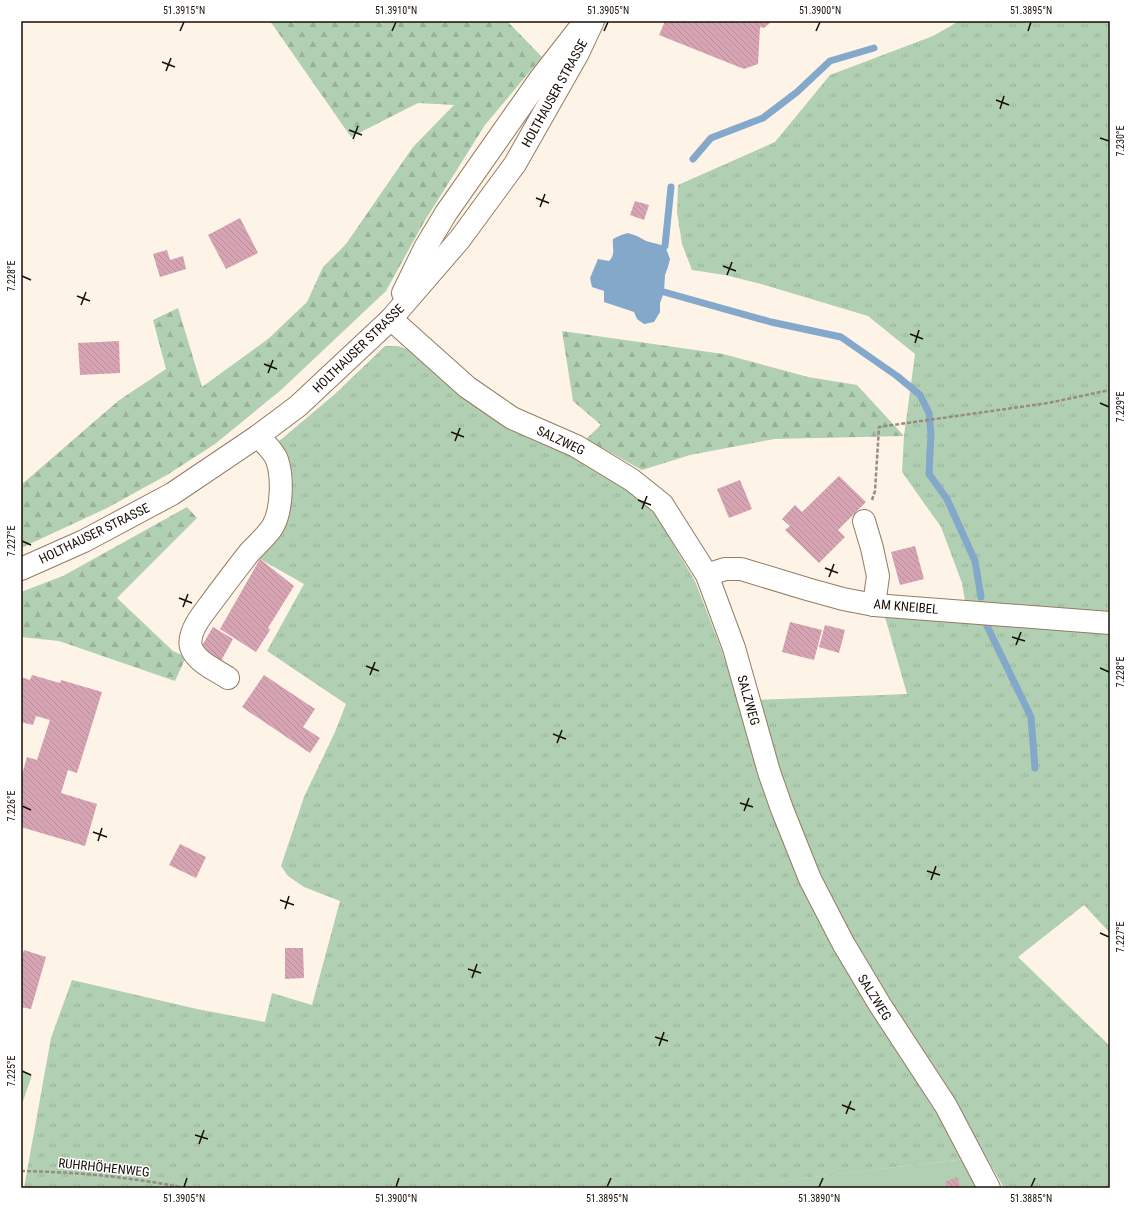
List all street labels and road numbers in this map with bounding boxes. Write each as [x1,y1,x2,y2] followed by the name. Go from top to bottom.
[519,37,590,150] street label: HOLTHAUSER STRASSE
[310,301,407,396] street label: HOLTHAUSER STRASSE
[534,423,587,458] street label: SALZWEG
[37,500,152,567] street label: HOLTHAUSER STRASSE
[873,596,939,617] street label: AM KNEIBEL
[734,673,763,727] street label: SALZWEG
[855,972,895,1023] street label: SALZWEG
[58,1155,150,1180] street label: RUHRHÖHENWEG

